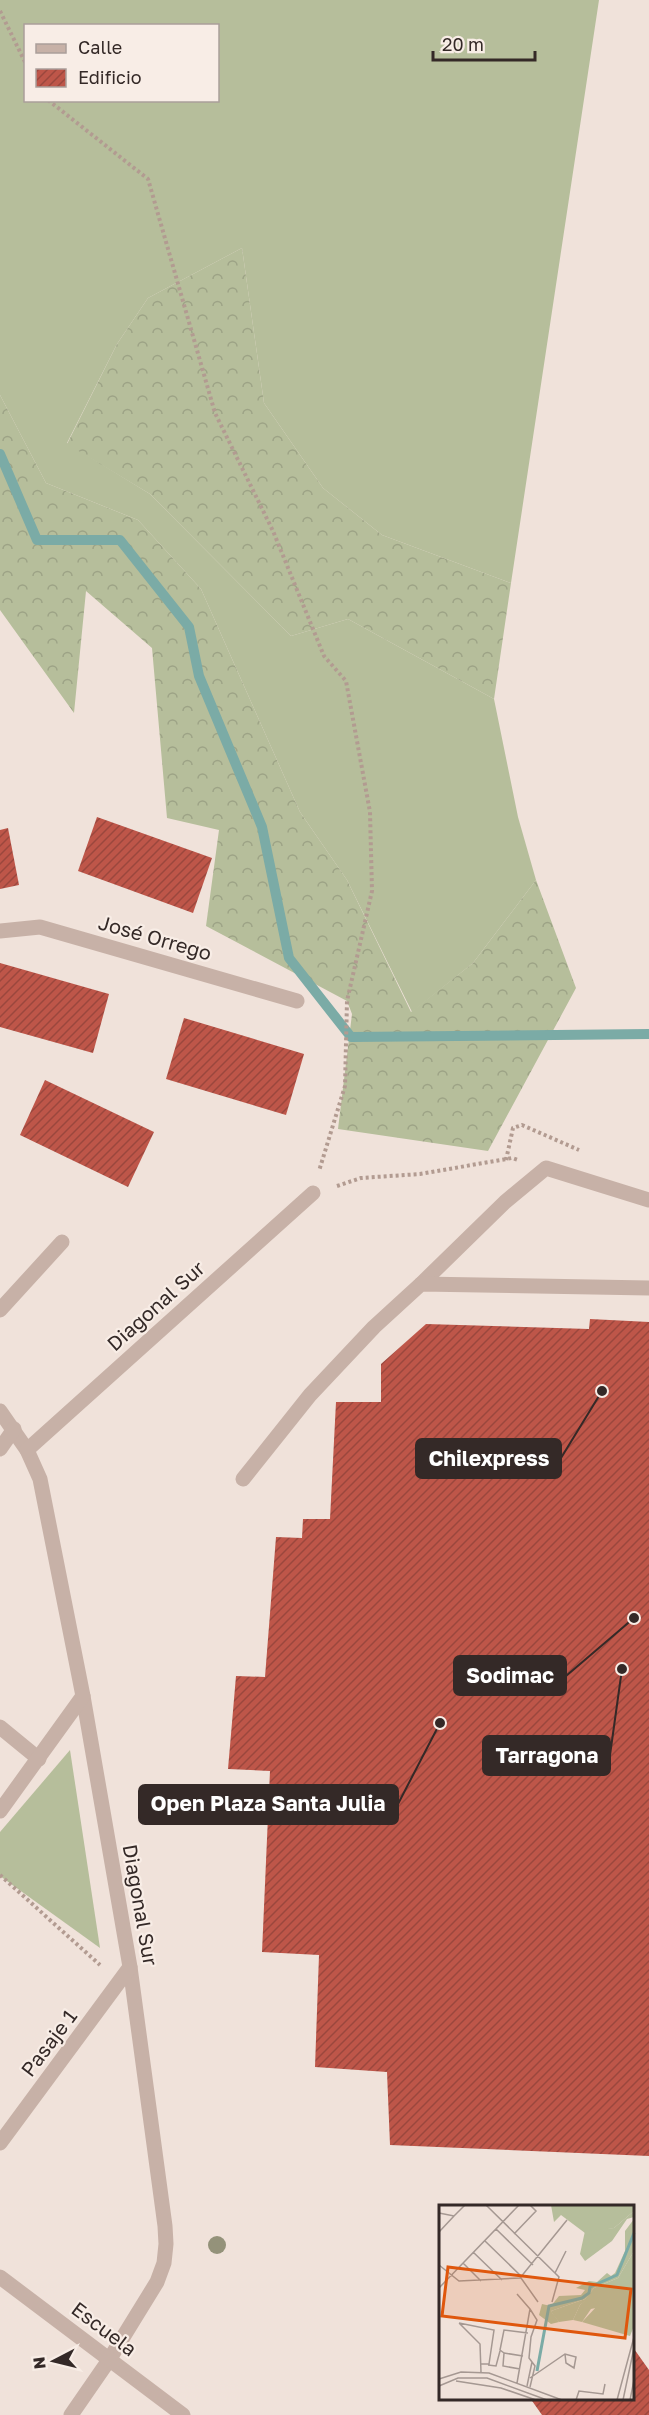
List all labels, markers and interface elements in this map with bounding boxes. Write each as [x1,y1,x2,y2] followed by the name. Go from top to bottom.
[24,24,219,102] legend
[433,24,535,62] scale bar
[442,33,484,55] text: 20 m
[78,36,122,58] text: Calle
[78,66,142,88] text: Edificio
[96,909,215,965] street label: José Orrego
[102,1255,209,1355] street label: Diagonal Sur
[416,1439,561,1478] callout: Chilexpress
[428,1445,550,1471] text: Chilexpress
[454,1656,566,1695] callout: Sodimac
[466,1662,554,1688] text: Sodimac
[483,1736,610,1775] callout: Tarragona
[496,1742,598,1768] text: Tarragona
[139,1785,398,1824] callout: Open Plaza Santa Julia
[150,1790,386,1816] text: Open Plaza Santa Julia
[119,1842,163,1967] street label: Diagonal Sur
[15,2004,81,2081] street label: Pasaje 1
[439,2205,634,2400] inset map
[67,2296,142,2360] street label: Escuela
[24,2331,84,2391] north arrow
[28,2356,50,2370] text: N

